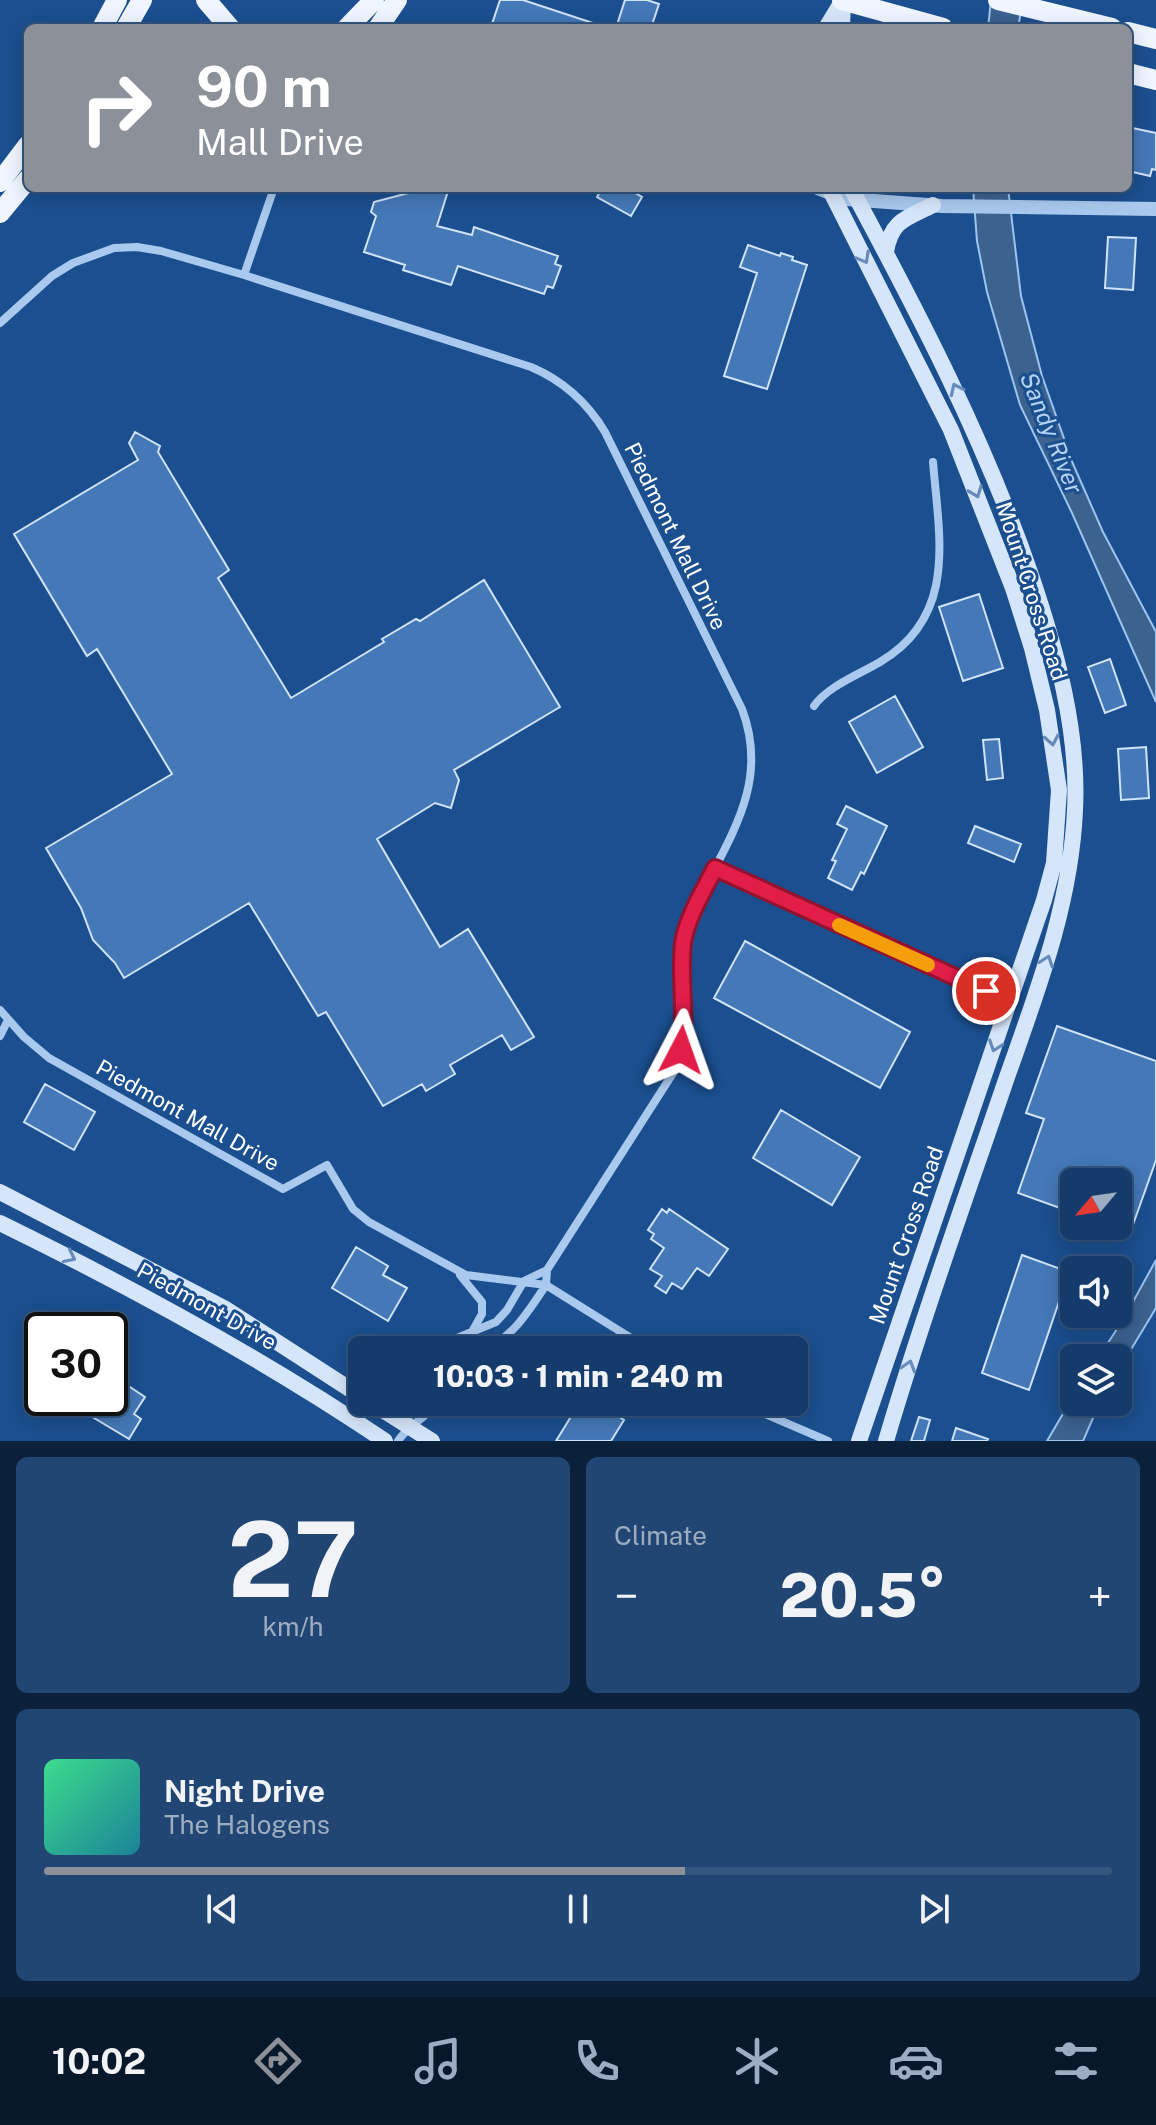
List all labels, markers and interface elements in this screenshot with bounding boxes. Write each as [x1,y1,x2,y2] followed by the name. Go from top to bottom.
[196,54,332,120] text: 90 m
[64,56,168,160] icon: right
[196,121,364,163] text: Mall Drive
[854,249,870,263] one-way arrow
[1015,368,1089,498] water label: Sandy River
[950,382,966,397] one-way arrow
[619,438,733,634] street label: Piedmont Mall Drive
[966,484,983,498] one-way arrow
[991,498,1073,684] street label: Mount Cross Road
[1043,733,1060,747] one-way arrow
[1037,955,1053,969] one-way arrow
[952,957,1020,1025] pin
[964,969,1008,1013] icon: arrive
[639,1008,723,1092] position arrow
[989,1038,1005,1052] one-way arrow
[92,1054,284,1176] street label: Piedmont Mall Drive
[863,1143,949,1327] street label: Mount Cross Road
[1060,1168,1132,1240] north arrow
[1060,1168,1132,1416] map controls
[62,1248,77,1263] one-way arrow
[1060,1256,1132,1328] button: sound
[133,1257,281,1355] street label: Piedmont Drive
[24,1312,128,1416] speed limit sign: 30
[1060,1344,1132,1416] button: layers
[433,1358,723,1394] text: 10:03 · 1 min · 240 m
[899,1360,915,1374] one-way arrow
[227,1498,359,1620] text: 27
[614,1520,707,1551] text: Climate
[780,1560,946,1631] text: 20.5°
[614,1570,638,1622] text: −
[1088,1570,1112,1622] text: +
[262,1611,324,1642] text: km/h
[164,1773,325,1809] text: Night Drive
[164,1809,330,1840] text: The Halogens
[200,1887,244,1931] icon: previous
[556,1887,600,1931] icon: pause
[912,1887,956,1931] icon: next
[250,2033,306,2089] icon: directions
[410,2033,466,2089] icon: music
[569,2033,625,2089] icon: phone
[729,2033,785,2089] icon: climate
[888,2033,944,2089] icon: car
[1048,2033,1104,2089] icon: filters
[52,2040,146,2082] text: 10:02

